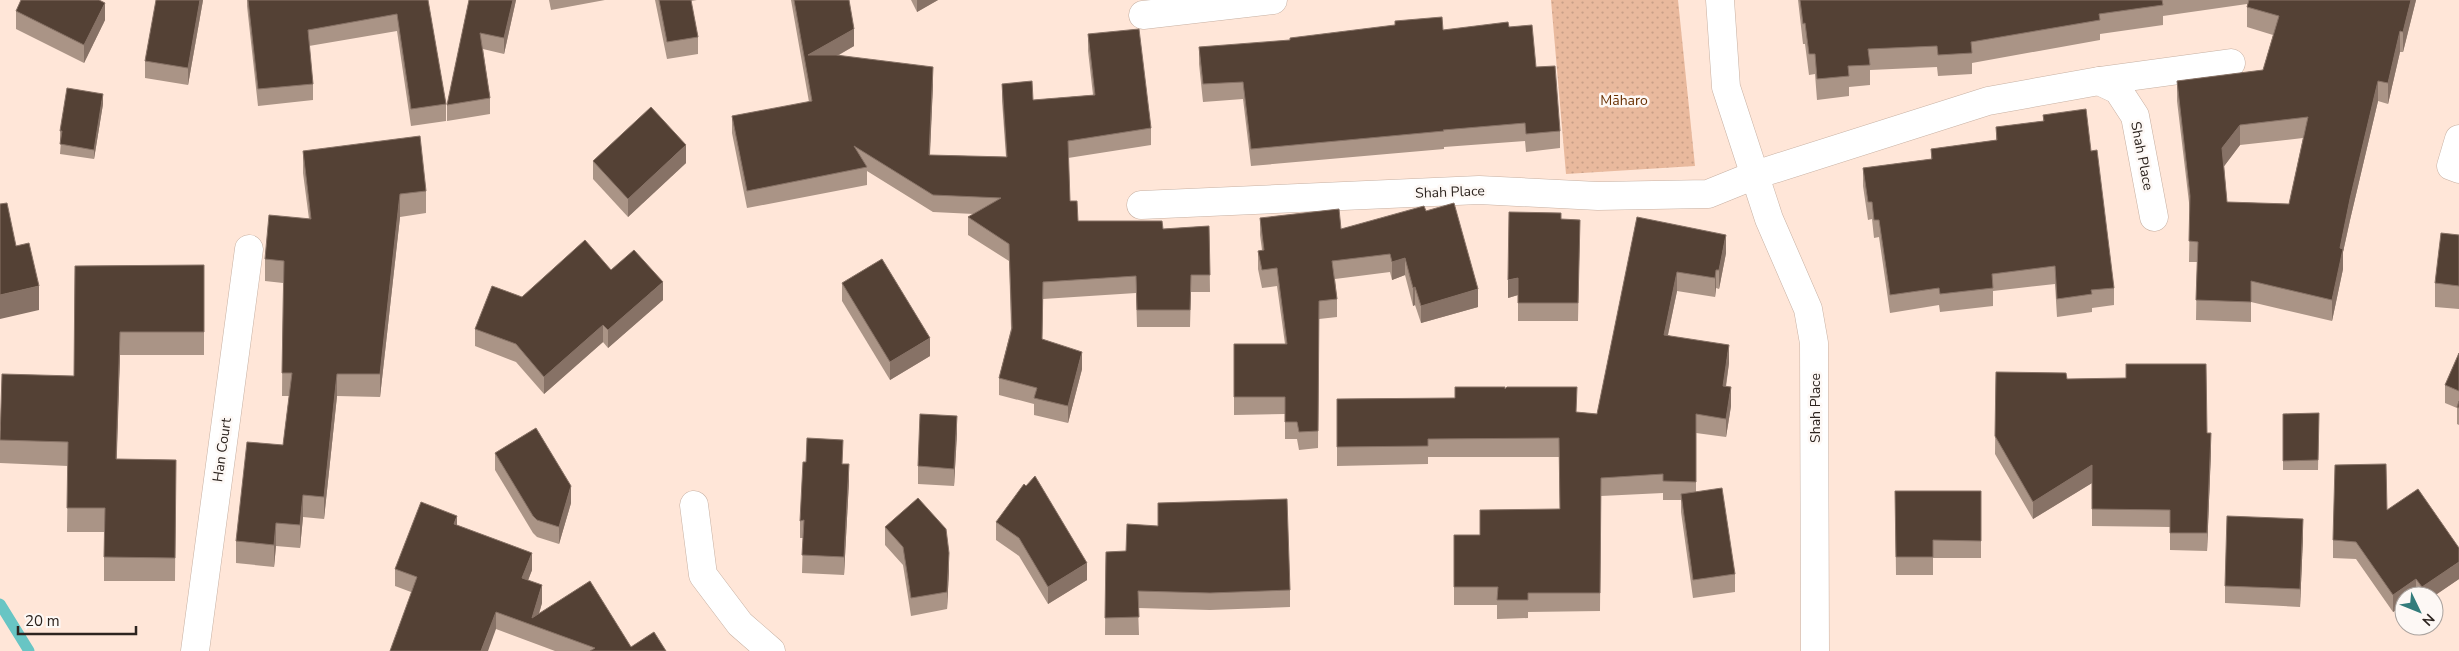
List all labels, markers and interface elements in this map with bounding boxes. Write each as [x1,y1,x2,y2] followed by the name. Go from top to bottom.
[1600,91,1648,110] park label: Māharo
[2126,120,2158,192] street label: Shah Place
[1415,181,1485,203] street label: Shah Place
[1806,373,1825,443] street label: Shah Place
[208,417,236,483] street label: Han Court
[2394,586,2444,636] north arrow
[18,604,135,636] scale bar
[2418,609,2439,630] text: N
[25,611,60,631] text: 20 m

